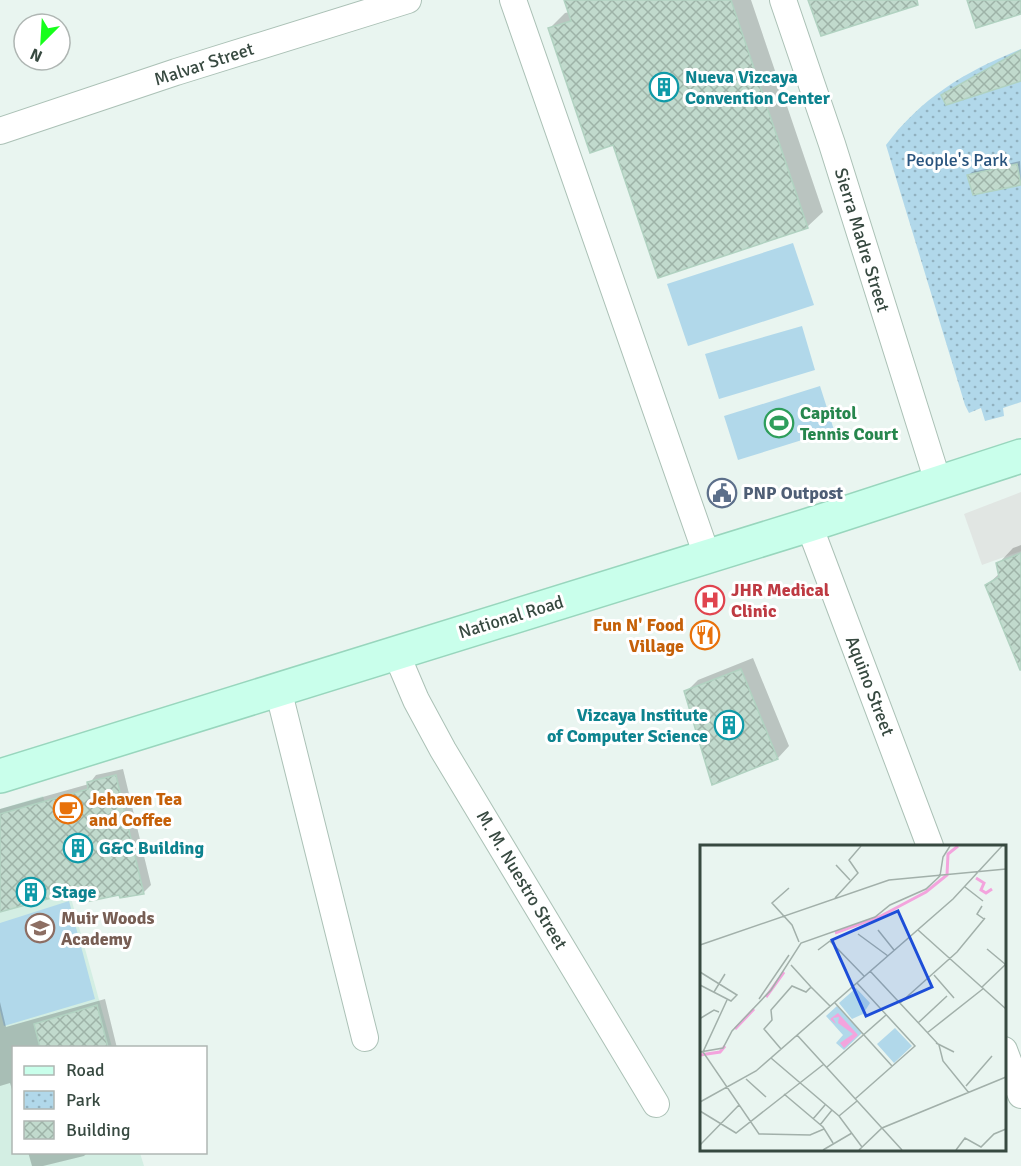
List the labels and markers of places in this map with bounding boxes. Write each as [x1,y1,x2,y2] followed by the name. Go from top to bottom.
[685,66,831,109] place label: Nueva Vizcaya Convention Center
[648,71,680,103] building icon: Nueva Vizcaya Convention Center
[800,402,899,445] place label: Capitol Tennis Court
[763,407,795,439] sports icon: Capitol Tennis Court
[706,477,738,509] public building icon: PNP Outpost
[743,482,843,504] place label: PNP Outpost
[731,579,830,622] place label: JHR Medical Clinic
[694,584,726,616] hospital icon: JHR Medical Clinic
[593,614,684,657] place label: Fun N' Food Village
[689,619,721,651] restaurant icon: Fun N' Food Village
[547,704,708,747] place label: Vizcaya Institute of Computer Science
[713,709,745,741] building icon: Vizcaya Institute of Computer Science
[89,788,182,831] place label: Jehaven Tea and Coffee
[52,793,84,825] cafe icon: Jehaven Tea and Coffee
[62,832,94,864] building icon: G&C Building
[99,837,204,859] place label: G&C Building
[15,876,47,908] building icon: Stage
[52,881,97,903] place label: Stage
[61,907,154,950] place label: Muir Woods Academy
[24,912,56,944] school or university icon: Muir Woods Academy

